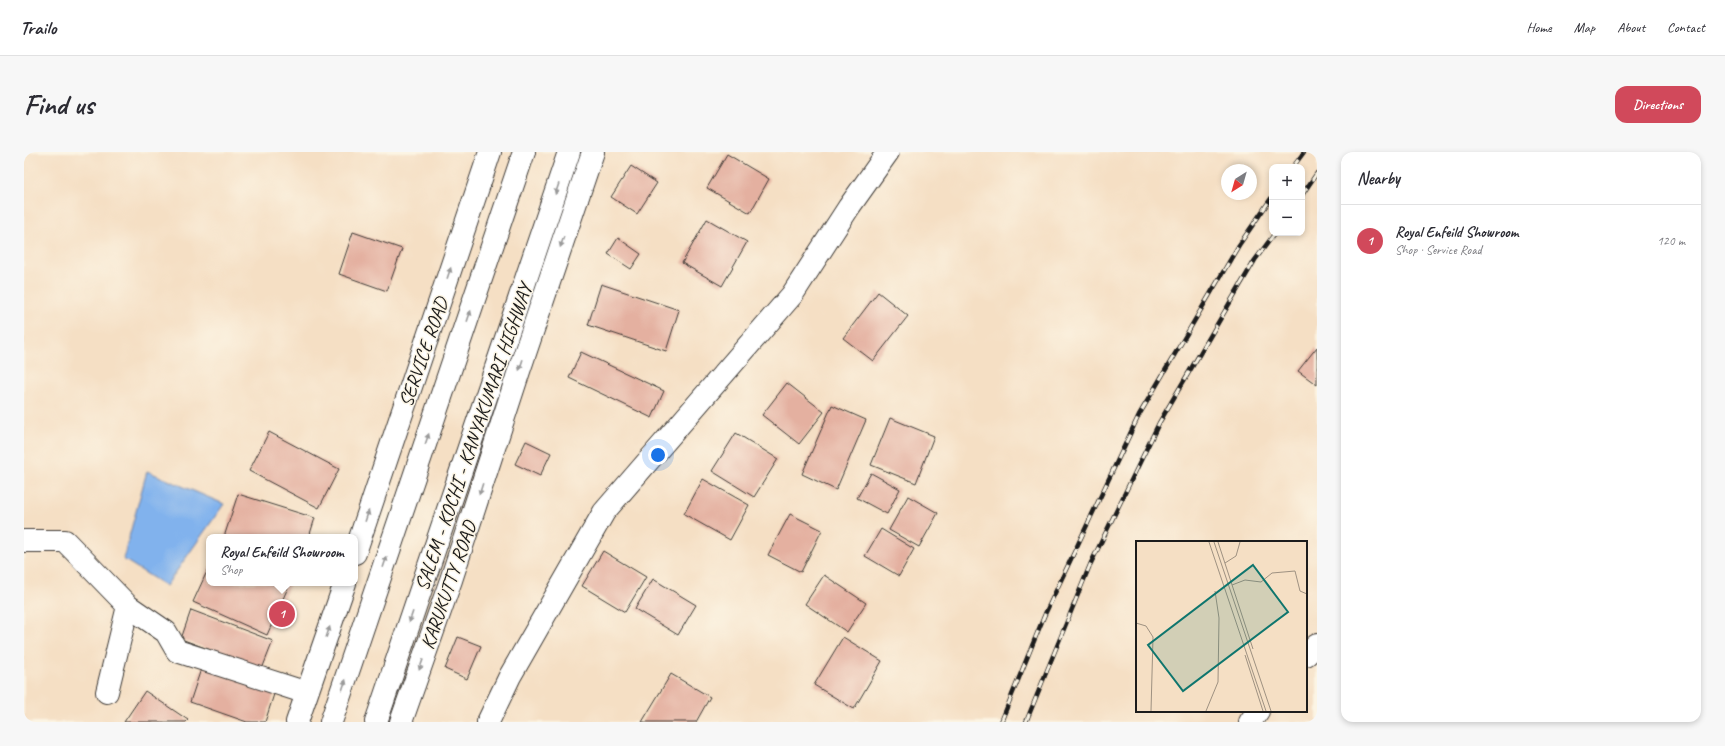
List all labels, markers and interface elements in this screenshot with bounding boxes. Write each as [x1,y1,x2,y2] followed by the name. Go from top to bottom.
[20,16,56,40] text: Trailo
[1526,19,1552,36] text: Home
[1574,19,1595,36] text: Map
[1617,19,1645,36] text: About
[1667,19,1705,36] text: Contact
[1615,86,1701,123] button: Directions
[24,87,94,122] text: Find us
[1221,164,1257,200] north arrow
[1269,164,1305,236] map controls
[1269,164,1305,200] button: +
[1357,168,1400,189] text: Nearby
[554,183,560,195] one-way arrow
[1269,200,1305,236] button: −
[1395,223,1518,242] text: Royal Enfeild Showroom
[1367,233,1373,249] text: 1
[1657,233,1685,249] text: 120 m
[559,236,565,248] one-way arrow
[1395,242,1482,258] text: Shop · Service Road
[447,267,453,279] one-way arrow
[409,278,539,594] street label: SALEM - KOCHI - KANYAKUMARI HIGHWAY
[393,292,455,410] street label: SERVICE ROAD
[466,309,472,321] one-way arrow
[517,359,523,371] one-way arrow
[424,432,430,444] one-way arrow
[648,445,668,465] your location
[478,483,484,495] one-way arrow
[365,510,371,522] one-way arrow
[415,516,483,653] street label: KARUKUTTY ROAD
[206,534,358,586] popup
[1136,541,1307,712] inset map
[220,543,344,562] text: Royal Enfeild Showroom
[383,556,389,568] one-way arrow
[220,562,242,578] text: Shop
[269,599,295,629] pin: 1
[408,611,414,623] one-way arrow
[325,626,331,638] one-way arrow
[418,659,424,671] one-way arrow
[341,679,347,691] one-way arrow

